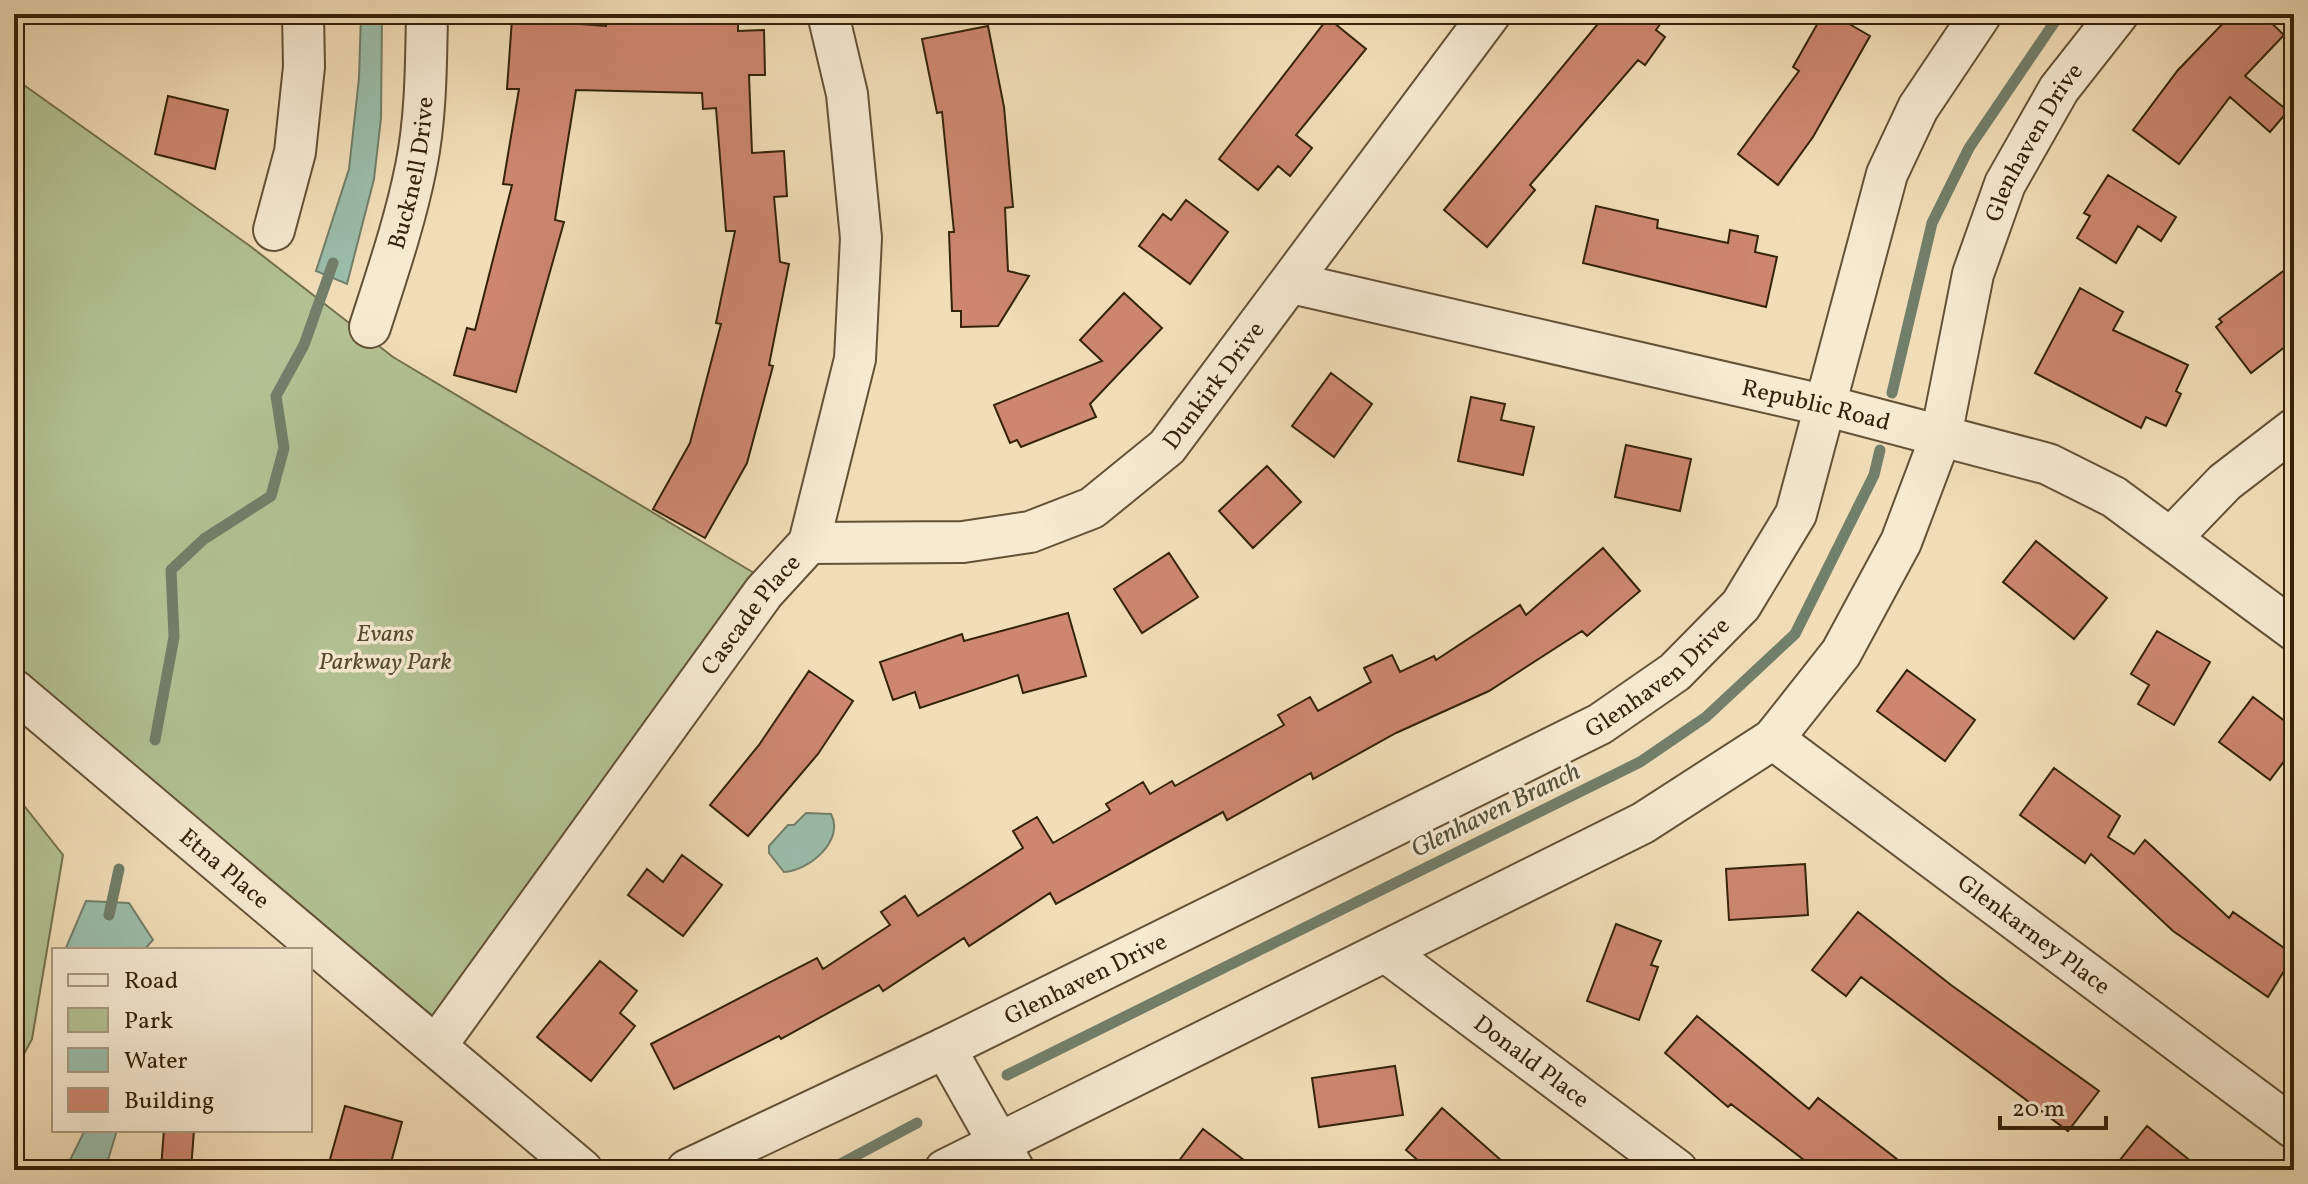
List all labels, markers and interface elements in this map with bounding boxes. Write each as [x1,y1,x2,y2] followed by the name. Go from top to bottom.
[1978,57,2092,227] street label: Glenhaven Drive
[381,96,444,254] street label: Bucknell Drive
[1156,315,1274,458] street label: Dunkirk Drive
[1738,372,1894,441] street label: Republic Road
[694,547,810,683] street label: Cascade Place
[1580,611,1739,748] street label: Glenhaven Drive
[318,618,452,680] park label: Evans Parkway Park
[1405,754,1587,867] water label: Glenhaven Branch
[171,821,276,918] street label: Etna Place
[1949,867,2117,1004] street label: Glenkarney Place
[999,926,1173,1035] street label: Glenhaven Drive
[52,948,312,1132] legend
[124,965,178,999] text: Road
[124,1005,173,1039] text: Park
[1465,1008,1596,1118] street label: Donald Place
[124,1045,188,1079] text: Water
[2000,1080,2106,1130] scale bar
[124,1085,214,1119] text: Building
[2012,1093,2065,1127] text: 20 m

